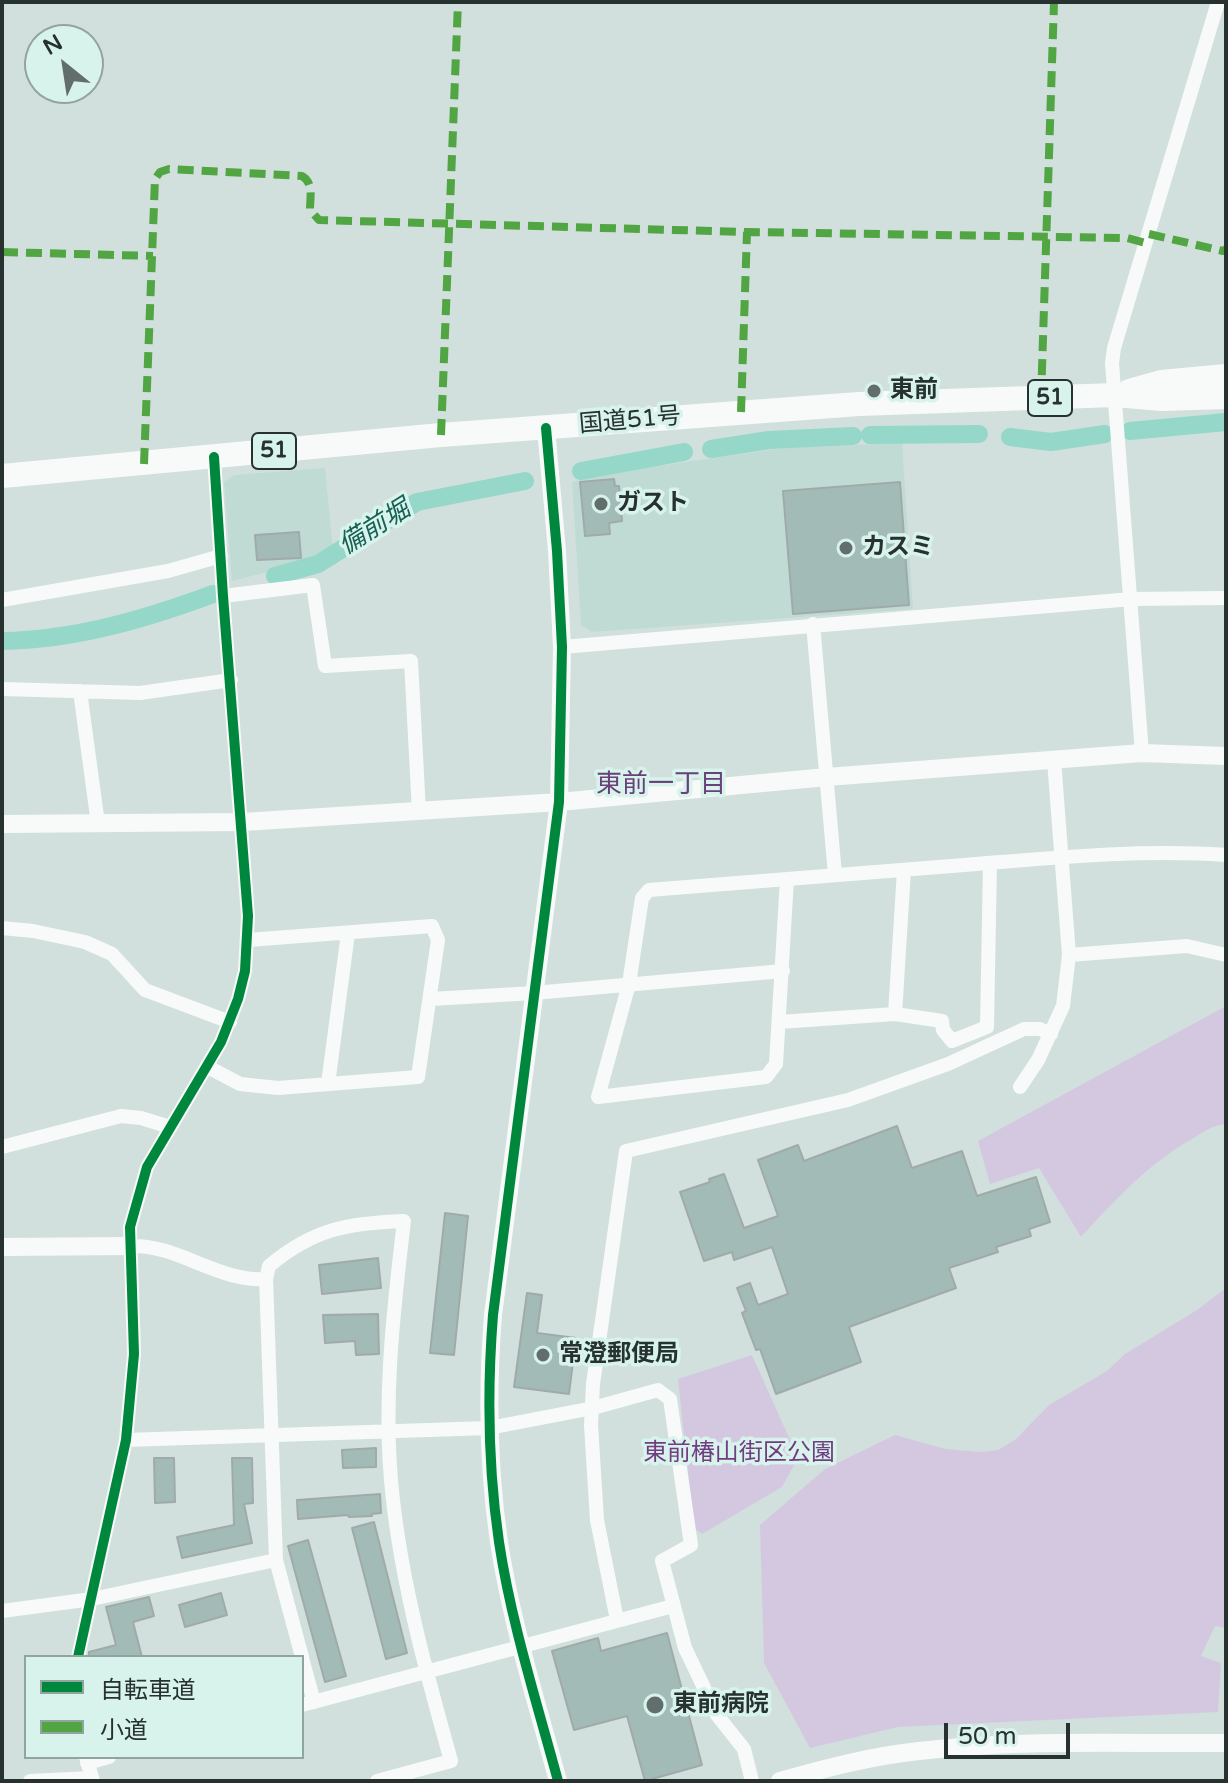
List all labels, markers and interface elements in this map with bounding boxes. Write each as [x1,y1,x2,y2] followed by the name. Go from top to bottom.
[24,24,104,104] north arrow
[39,29,67,61] text: N
[890,377,938,405] place label: 東前
[1028,380,1072,416] road number: 51
[865,382,883,400] marker: 東前
[578,402,682,440] street label: 国道51号
[252,433,296,469] road number: 51
[617,490,689,518] place label: ガスト
[334,494,416,562] water label: 備前堀
[592,495,610,513] marker: ガスト
[862,534,934,562] place label: カスミ
[837,539,855,557] marker: カスミ
[596,769,726,801] district label: 東前一丁目
[559,1341,679,1369] place label: 常澄郵便局
[534,1346,552,1364] marker: 常澄郵便局
[643,1440,835,1468] park label: 東前椿山街区公園
[24,1655,304,1759] legend
[100,1676,196,1705] text: 自転車道
[673,1691,769,1719] place label: 東前病院
[644,1694,666,1716] marker: 東前病院
[948,1707,1074,1757] scale bar
[100,1716,148,1745] text: 小道
[958,1722,1016,1751] text: 50 m

